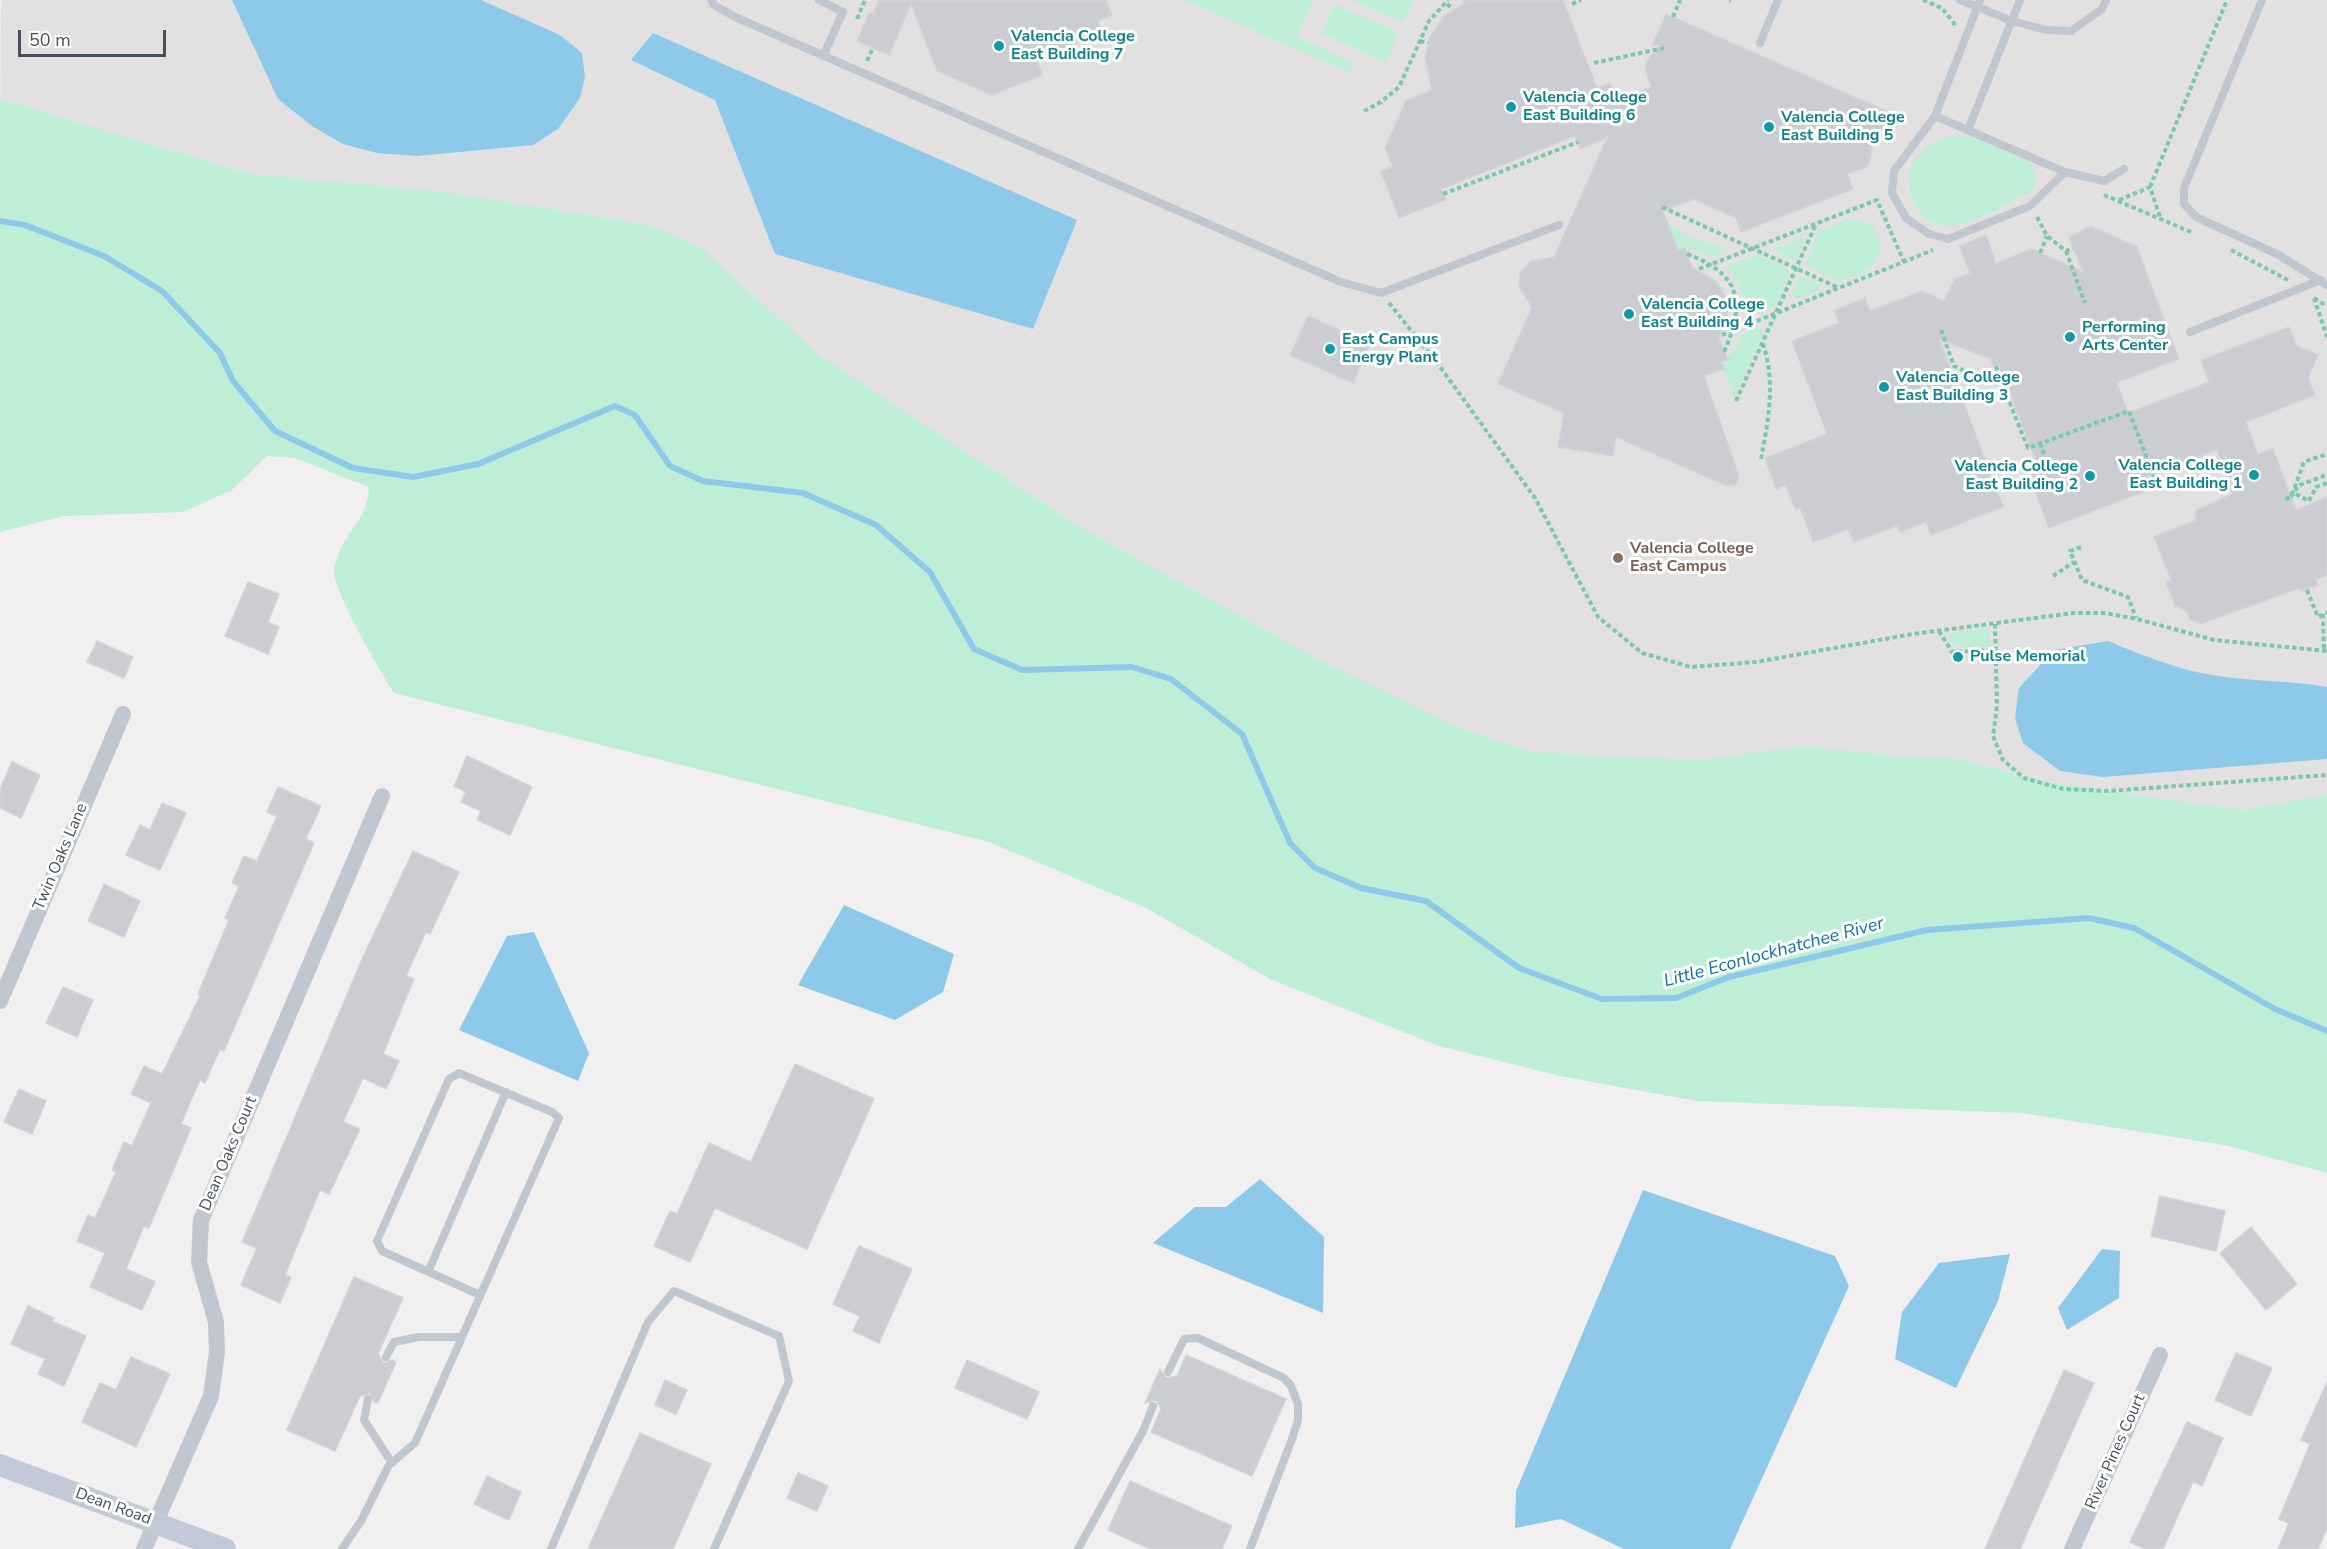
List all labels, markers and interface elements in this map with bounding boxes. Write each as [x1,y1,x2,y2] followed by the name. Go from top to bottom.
[21,18,170,56] scale bar
[1011,27,1135,65] place label: Valencia College East Building 7
[29,28,71,52] text: 50 m
[992,39,1006,53] marker: Valencia College East Building 7
[1523,88,1647,126] place label: Valencia College East Building 6
[1504,100,1518,114] marker: Valencia College East Building 6
[1781,108,1905,146] place label: Valencia College East Building 5
[1762,120,1776,134] marker: Valencia College East Building 5
[1641,295,1765,333] place label: Valencia College East Building 4
[1622,307,1636,321] marker: Valencia College East Building 4
[2082,318,2168,356] place label: Performing Arts Center
[1342,330,1438,368] place label: East Campus Energy Plant
[2063,330,2077,344] marker: Performing Arts Center
[1323,342,1337,356] marker: East Campus Energy Plant
[1896,368,2020,406] place label: Valencia College East Building 3
[1877,380,1891,394] marker: Valencia College East Building 3
[2118,456,2242,494] place label: Valencia College East Building 1
[1954,457,2078,495] place label: Valencia College East Building 2
[2247,468,2261,482] marker: Valencia College East Building 1
[2083,469,2097,483] marker: Valencia College East Building 2
[1630,539,1754,577] place label: Valencia College East Campus
[1611,551,1625,565] marker: Valencia College East Campus
[1970,647,2085,667] place label: Pulse Memorial
[1951,650,1965,664] marker: Pulse Memorial
[30,801,92,913] street label: Twin Oaks Lane
[1662,913,1886,993] water label: Little Econlockhatchee River
[196,1094,262,1214] street label: Dean Oaks Court
[2082,1391,2150,1513] street label: River Pines Court
[72,1484,154,1530] street label: Dean Road

